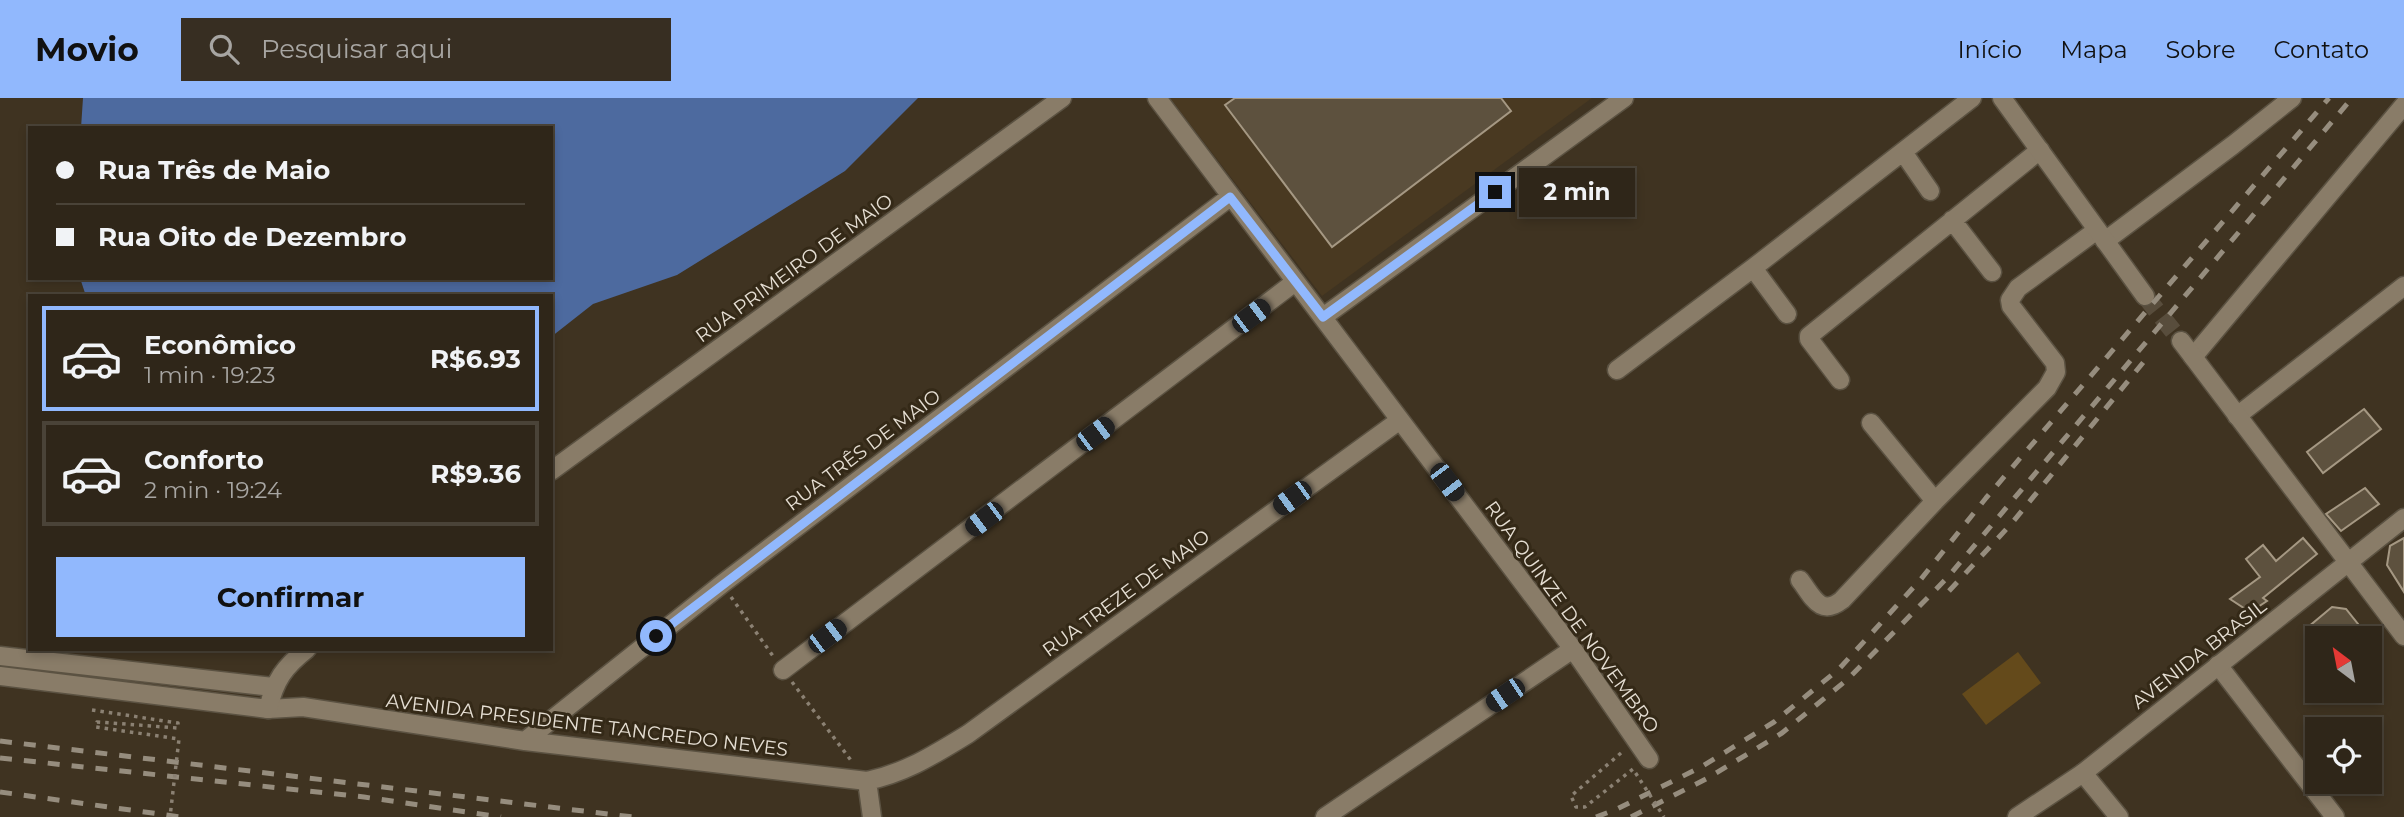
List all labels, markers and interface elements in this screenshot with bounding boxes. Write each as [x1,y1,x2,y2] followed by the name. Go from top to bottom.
[181,18,671,81] search box
[35,29,139,69] text: Movio
[205,30,243,68] icon: search
[261,33,452,65] text: Pesquisar aqui
[1957,35,2022,64] text: Início
[2060,35,2128,64] text: Mapa
[2166,35,2235,64] text: Sobre
[2273,35,2369,64] text: Contato
[98,154,330,186] text: Rua Três de Maio
[1520,168,1635,217] callout: 2 min
[1479,176,1511,208] route end
[1543,178,1611,206] text: 2 min
[691,189,897,347] street label: RUA PRIMEIRO DE MAIO
[98,221,406,253] text: Rua Oito de Dezembro
[1228,295,1275,337] car
[60,327,123,390] icon: car
[144,329,296,361] text: Econômico
[430,343,521,375] text: R$6.93
[144,361,276,389] text: 1 min · 19:23
[781,384,945,516] street label: RUA TRÊS DE MAIO
[1072,413,1119,455] car
[60,442,123,505] icon: car
[144,444,264,476] text: Conforto
[430,458,521,490] text: R$9.36
[1426,459,1469,505] car
[144,476,282,504] text: 2 min · 19:24
[1269,477,1316,519] car
[1480,496,1664,738] street label: RUA QUINZE DE NOVEMBRO
[961,498,1008,540] car
[1038,525,1214,661] street label: RUA TREZE DE MAIO
[56,557,525,637] button: Confirmar
[2127,594,2271,714] street label: AVENIDA BRASIL
[804,615,851,657] car
[640,620,672,652] route start
[2305,626,2382,704] north arrow
[2305,626,2382,794] map controls
[1482,675,1529,715] car
[385,689,789,761] street label: AVENIDA PRESIDENTE TANCREDO NEVES
[2305,717,2382,794] button: locate

